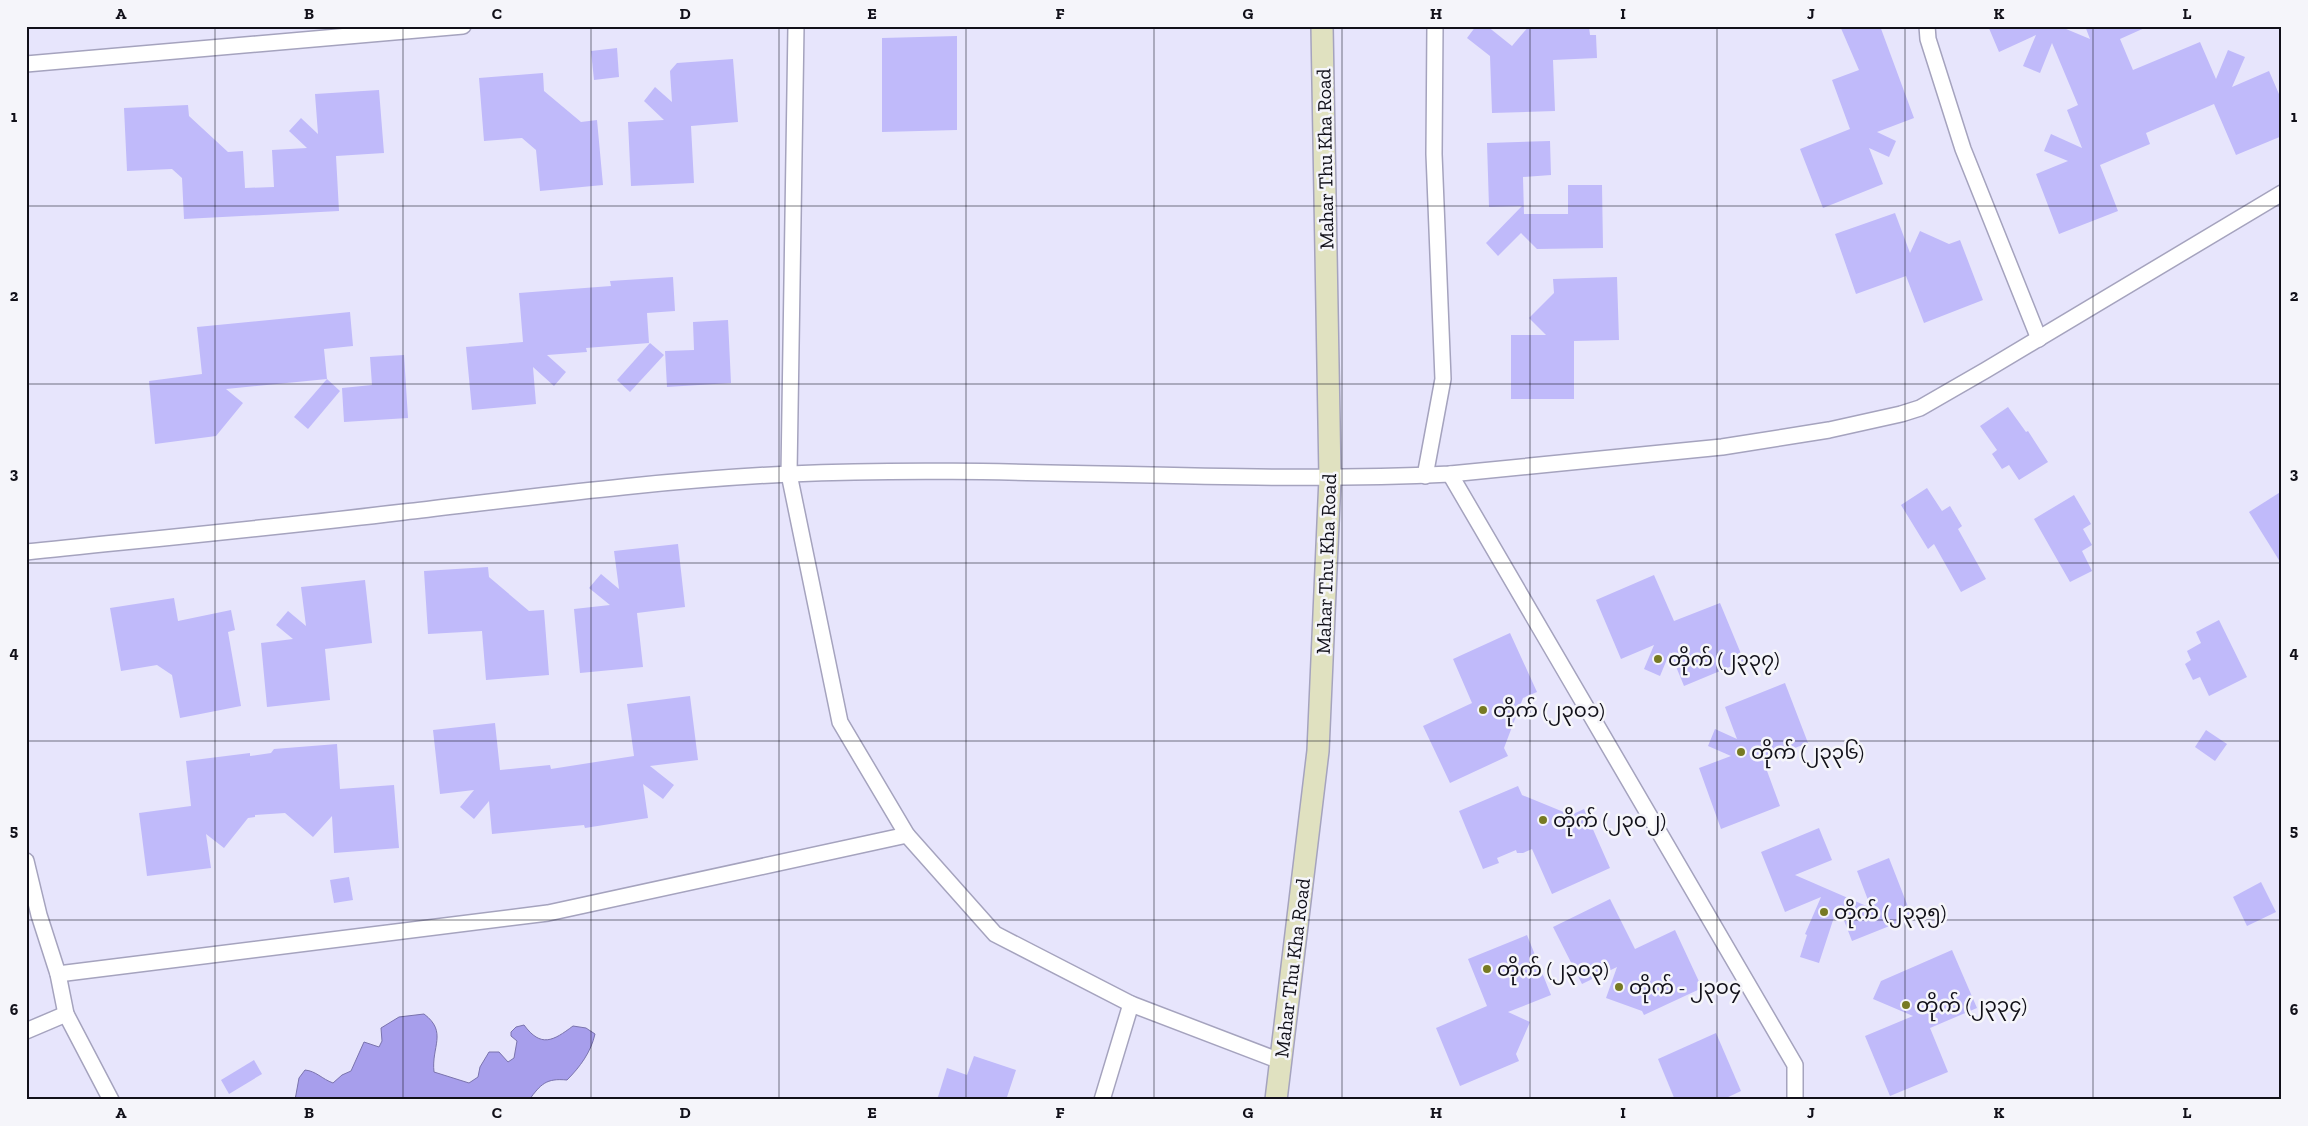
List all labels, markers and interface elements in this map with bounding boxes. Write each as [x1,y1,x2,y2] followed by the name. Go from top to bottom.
[116,4,127,23] text: A
[304,4,314,23] text: B
[492,4,502,23] text: C
[679,4,691,23] text: D
[867,4,877,23] text: E
[1055,4,1065,23] text: F
[1243,4,1254,23] text: G
[1430,4,1442,23] text: H
[1620,4,1626,23] text: I
[1807,4,1815,23] text: J
[1994,4,2005,23] text: K
[2183,4,2192,23] text: L
[1311,68,1339,250] street label: Mahar Thu Kha Road
[11,107,18,126] text: 1
[2291,107,2298,126] text: 1
[10,286,19,305] text: 2
[2290,286,2299,305] text: 2
[10,464,19,483] text: 3
[2290,464,2299,483] text: 3
[1311,473,1341,655] street label: Mahar Thu Kha Road
[9,643,19,662] text: 4
[2289,643,2299,662] text: 4
[1668,645,1780,676] place label: တိုက် (၂၃၃၇)
[1652,653,1664,665] marker: တိုက် (၂၃၃၇)
[1493,696,1605,727] place label: တိုက် (၂၃၀၁)
[1477,704,1489,716] marker: တိုက် (၂၃၀၁)
[1751,738,1864,769] place label: တိုက် (၂၃၃၆)
[1735,746,1747,758] marker: တိုက် (၂၃၃၆)
[1553,806,1666,837] place label: တိုက် (၂၃၀၂)
[1537,814,1549,826] marker: တိုက် (၂၃၀၂)
[10,821,18,840] text: 5
[2290,821,2298,840] text: 5
[1269,877,1315,1059] street label: Mahar Thu Kha Road
[1834,898,1946,929] place label: တိုက် (၂၃၃၅)
[1818,906,1830,918] marker: တိုက် (၂၃၃၅)
[1497,955,1609,986] place label: တိုက် (၂၃၀၃)
[1481,963,1493,975] marker: တိုက် (၂၃၀၃)
[1629,973,1741,1004] place label: တိုက် - ၂၃၀၄
[1613,981,1625,993] marker: တိုက် - ၂၃၀၄
[1916,991,2027,1022] place label: တိုက် (၂၃၃၄)
[1900,999,1912,1011] marker: တိုက် (၂၃၃၄)
[10,1000,19,1019] text: 6
[2290,1000,2299,1019] text: 6
[116,1103,127,1122] text: A
[304,1103,314,1122] text: B
[492,1103,502,1122] text: C
[679,1103,691,1122] text: D
[867,1103,877,1122] text: E
[1055,1103,1065,1122] text: F
[1243,1103,1254,1122] text: G
[1430,1103,1442,1122] text: H
[1620,1103,1626,1122] text: I
[1807,1103,1815,1122] text: J
[1994,1103,2005,1122] text: K
[2183,1103,2192,1122] text: L

